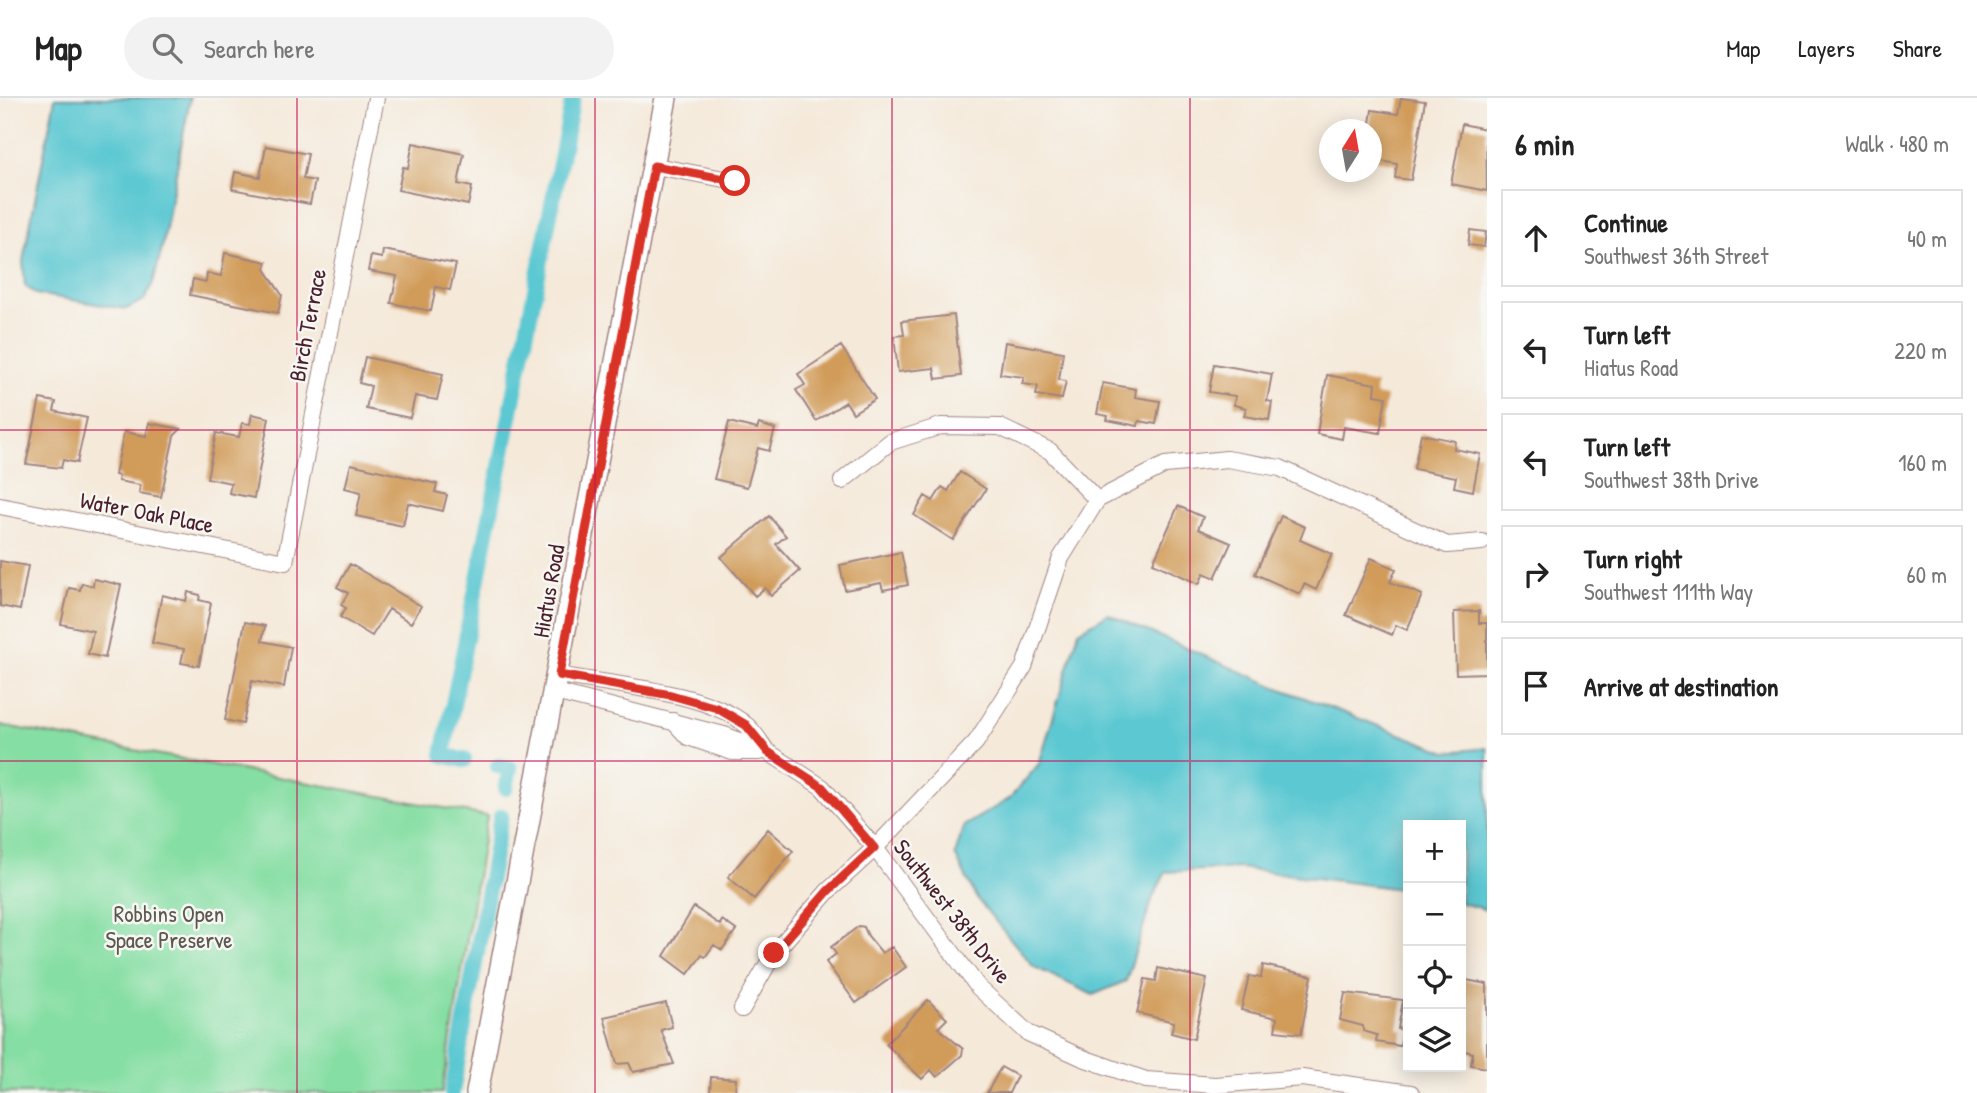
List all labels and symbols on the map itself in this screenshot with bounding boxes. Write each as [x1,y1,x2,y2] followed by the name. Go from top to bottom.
[1319,119,1382,182] north arrow
[719,165,750,196] route start
[281,266,333,384] street label: Birch Terrace
[78,484,216,540] street label: Water Oak Place
[525,542,571,640] street label: Hiatus Road
[887,833,1019,989] street label: Southwest 38th Drive
[105,898,233,955] park label: Robbins Open Space Preserve
[758,937,789,968] route end

